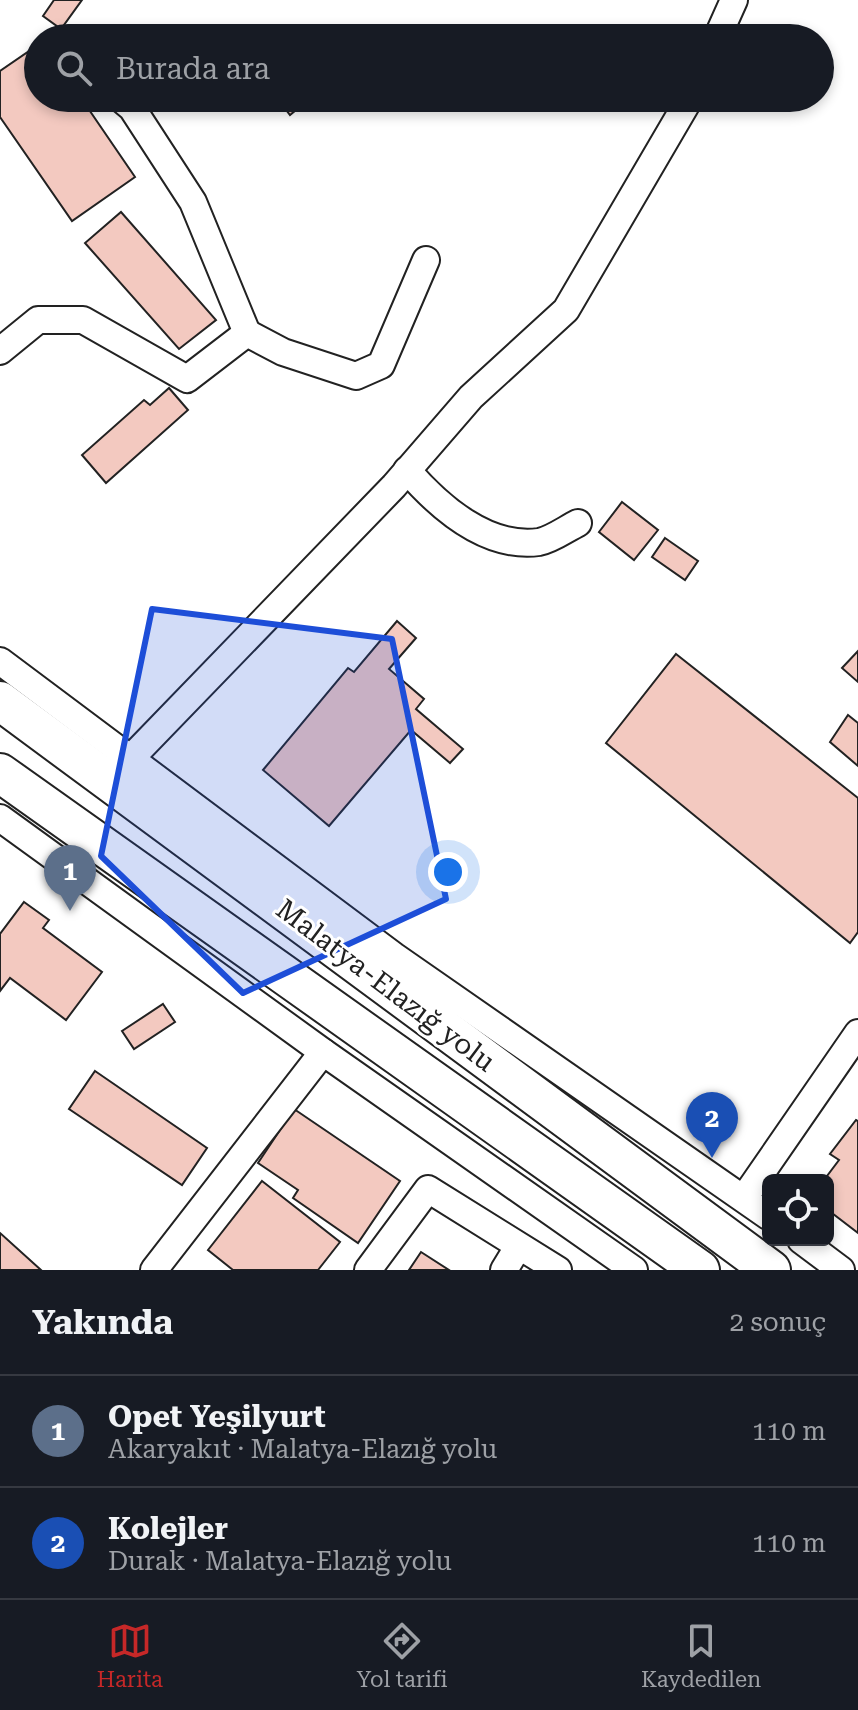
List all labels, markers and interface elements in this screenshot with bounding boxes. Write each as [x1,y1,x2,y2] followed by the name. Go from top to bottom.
[24,24,834,112] search box
[52,46,96,90] icon: search
[116,51,270,86] text: Burada ara
[44,845,96,911] pin: 1
[428,852,468,892] your location
[270,892,502,1078] street label: Malatya-Elazığ yolu
[686,1092,738,1158] pin: 2
[762,1174,834,1246] map controls
[762,1174,834,1246] button: locate
[32,1302,173,1342] text: Yakında
[729,1307,826,1337] text: 2 sonuç
[108,1399,326,1434] text: Opet Yeşilyurt
[51,1416,65,1446] text: 1
[752,1416,826,1446] text: 110 m
[108,1434,497,1464] text: Akaryakıt · Malatya-Elazığ yolu
[108,1511,228,1546] text: Kolejler
[51,1528,65,1558] text: 2
[752,1528,826,1558] text: 110 m
[108,1546,452,1576] text: Durak · Malatya-Elazığ yolu
[97,1619,163,1692] tab: Harita
[357,1619,447,1692] tab: Yol tarifi
[641,1619,761,1692] tab: Kaydedilen

